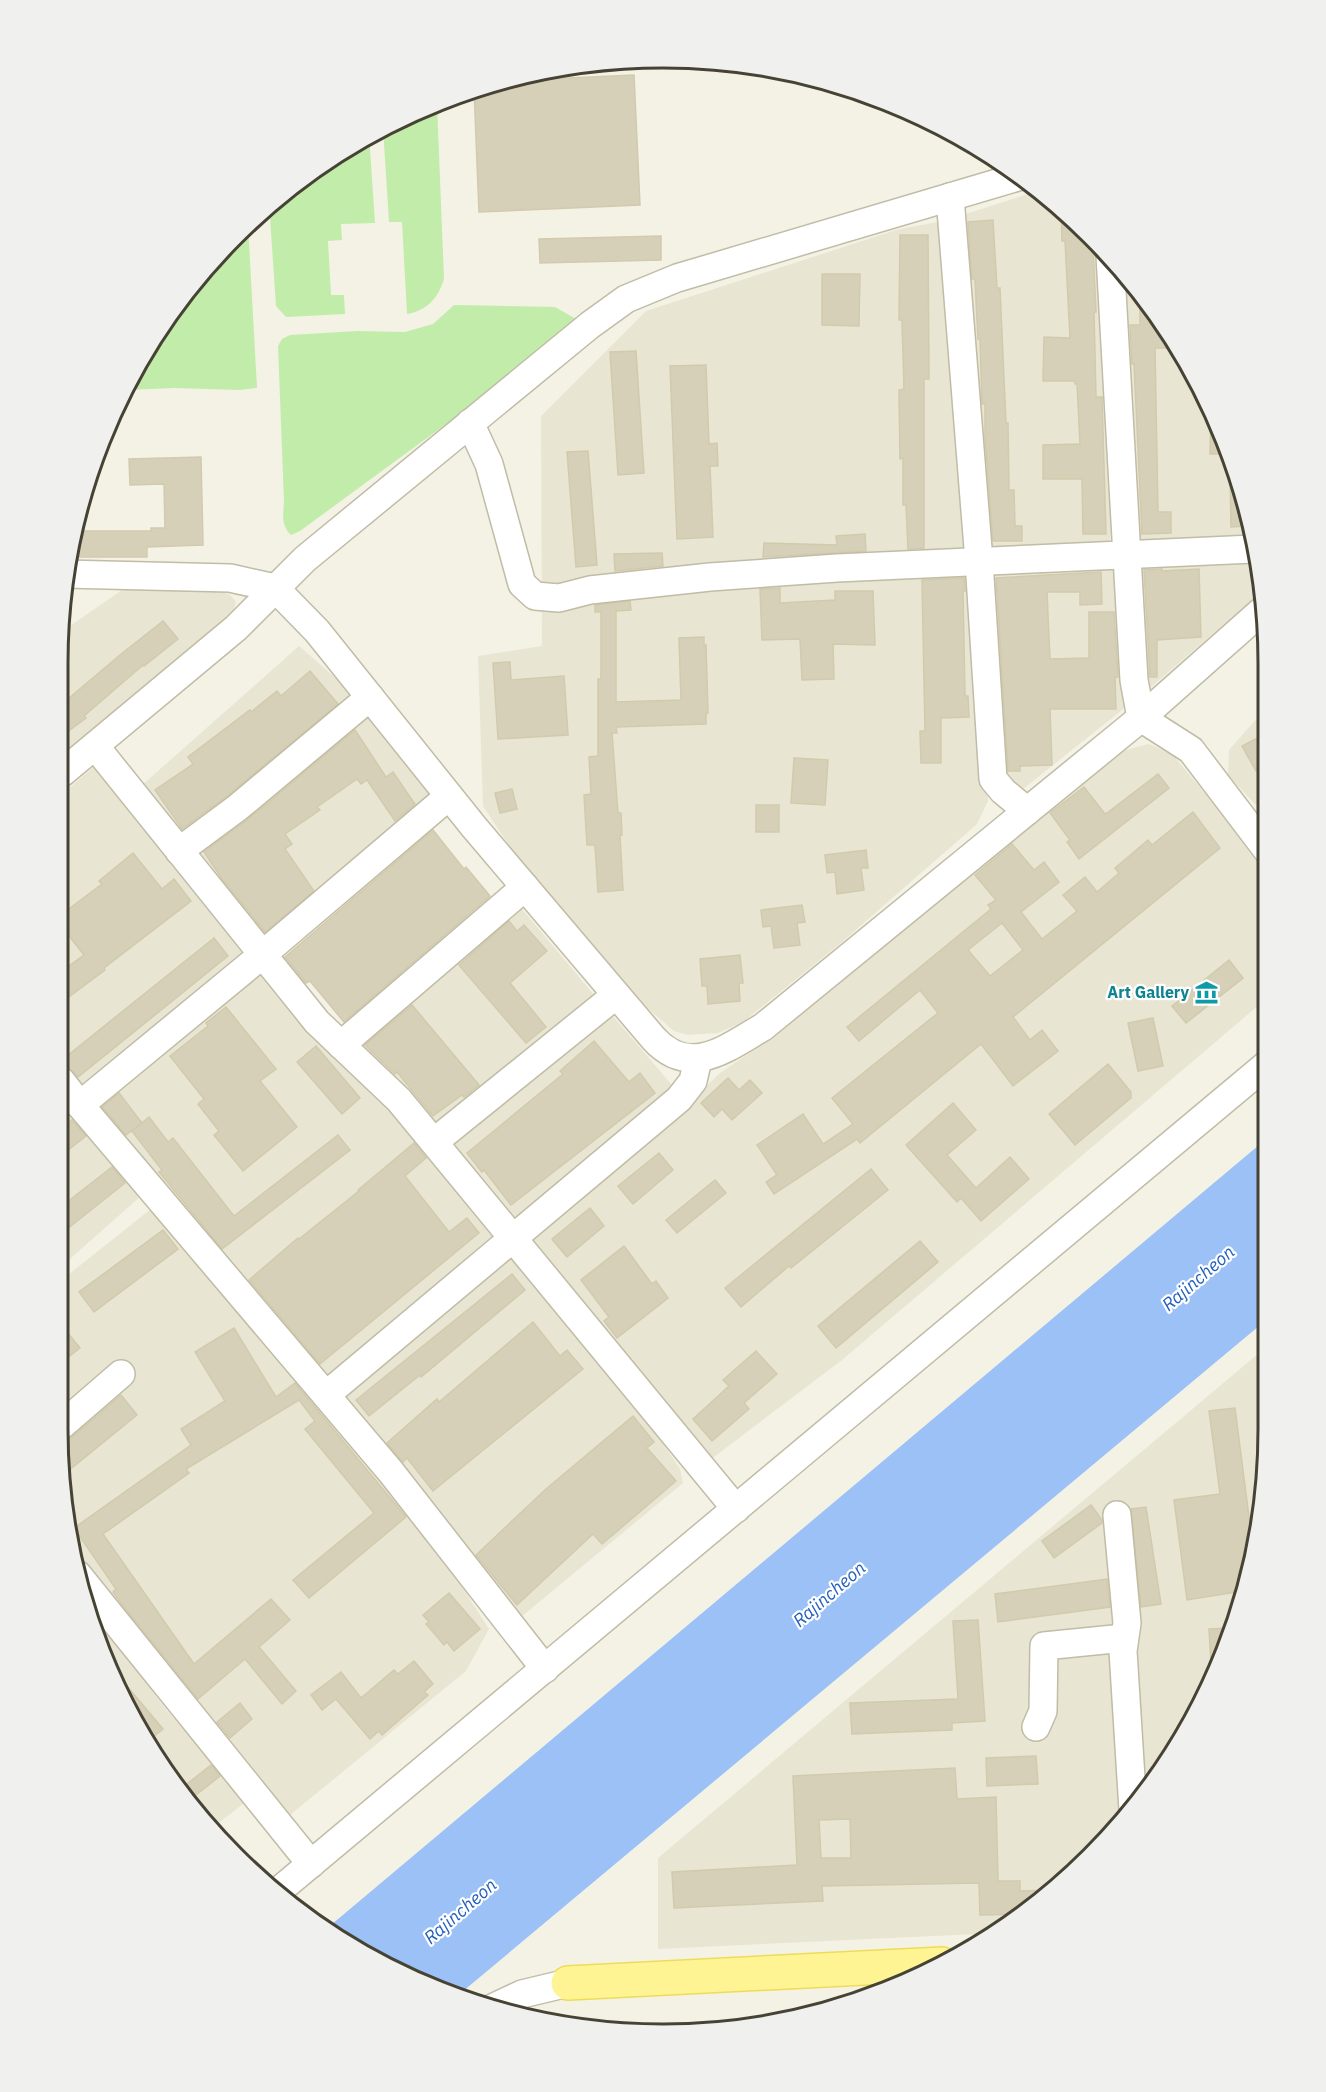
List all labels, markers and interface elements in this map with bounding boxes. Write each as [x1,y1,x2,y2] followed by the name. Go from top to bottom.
[1194,979,1220,1005] museum icon: Art Gallery
[1107,982,1189,1002] place label: Art Gallery
[1157,1240,1239,1316] water label: Rajincheon
[788,1556,870,1632] water label: Rajincheon
[419,1873,501,1949] water label: Rajincheon

